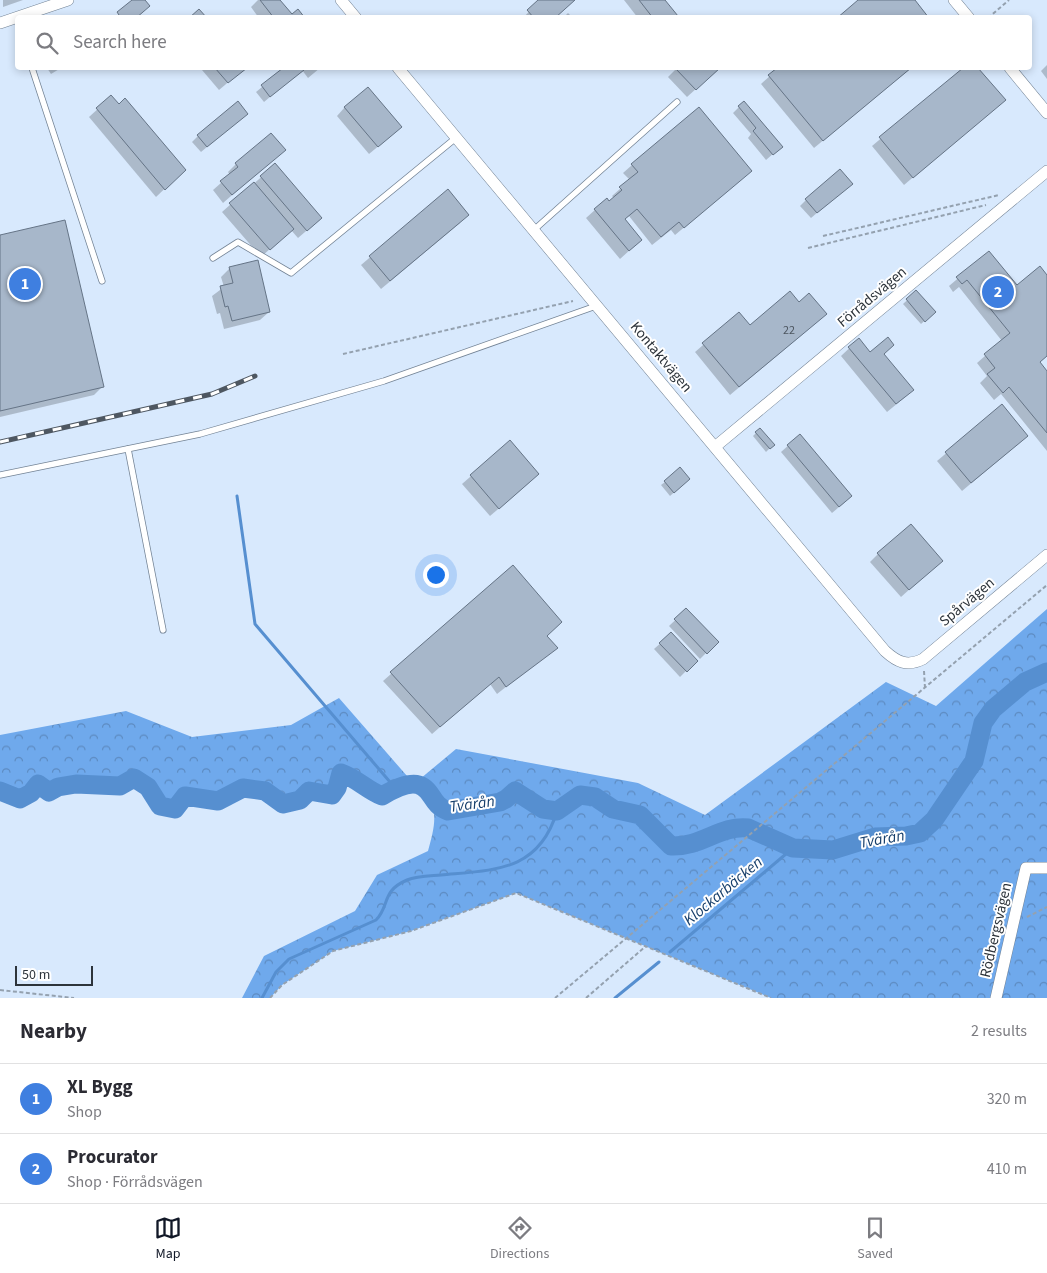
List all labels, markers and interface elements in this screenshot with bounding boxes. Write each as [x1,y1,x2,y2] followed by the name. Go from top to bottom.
[15,15,1032,70] search box
[33,29,61,57] icon: search
[73,29,167,56] text: Search here
[833,262,911,332] street label: Förrådsvägen
[9,265,41,303] pin: 1
[982,273,1014,311] pin: 2
[625,317,697,397] street label: Kontaktvägen
[783,322,795,339] house number: 22
[423,562,449,588] your location
[935,573,999,631] street label: Spårvägen
[448,790,496,818] water label: Tvärån
[858,824,906,854] water label: Tvärån
[679,851,767,931] water label: Klockarbäcken
[975,881,1017,979] street label: Rödbergsvägen
[15,963,92,986] scale bar
[22,965,50,985] text: 50 m
[20,1016,87,1046] text: Nearby
[971,1020,1027,1042] text: 2 results
[67,1074,133,1101] text: XL Bygg
[32,1088,40,1110] text: 1
[987,1088,1027,1110] text: 320 m
[67,1101,102,1123] text: Shop
[67,1144,158,1171] text: Procurator
[32,1158,40,1180] text: 2
[987,1158,1027,1180] text: 410 m
[67,1171,203,1193] text: Shop · Förrådsvägen
[154,1214,182,1264] tab: Map
[490,1214,549,1264] tab: Directions
[857,1214,893,1264] tab: Saved

